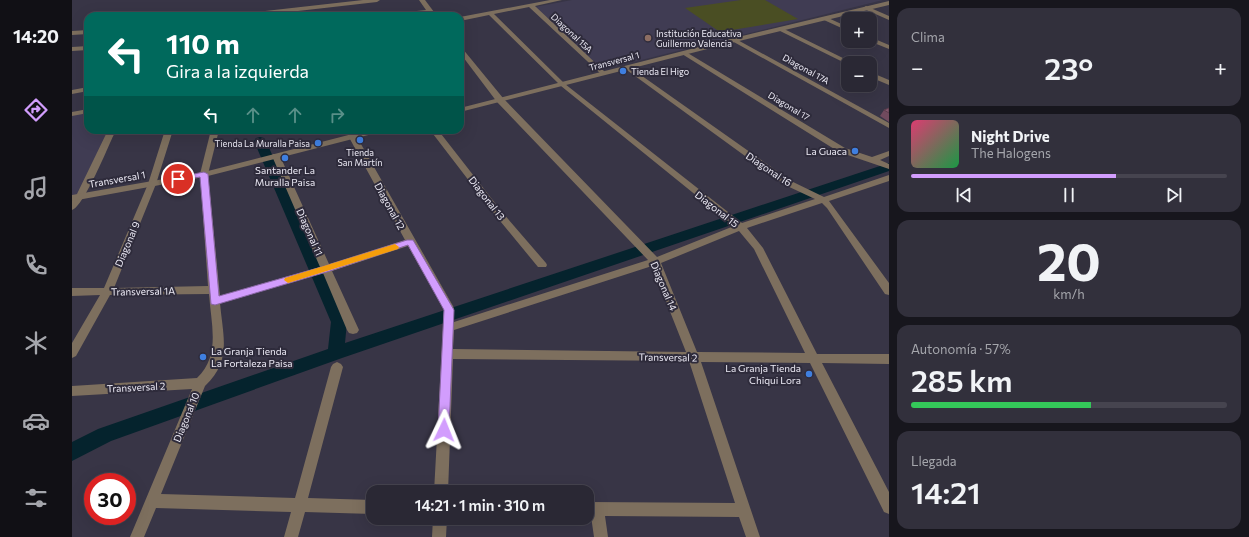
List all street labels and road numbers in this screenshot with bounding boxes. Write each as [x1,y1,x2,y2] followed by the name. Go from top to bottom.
[549,11,595,55] street label: Diagonal 15A
[588,49,640,73] street label: Transversal 1
[781,52,831,86] street label: Diagonal 17A
[766,89,812,123] street label: Diagonal 17
[744,149,794,189] street label: Diagonal 16
[88,168,146,190] street label: Transversal 1
[466,174,508,222] street label: Diagonal 13
[372,180,408,232] street label: Diagonal 12
[693,188,741,230] street label: Diagonal 15
[294,207,326,257] street label: Diagonal 11
[112,220,142,268] street label: Diagonal 9
[648,260,680,312] street label: Diagonal 14
[111,284,175,298] street label: Transversal 1A
[639,350,698,364] street label: Transversal 2
[106,379,166,395] street label: Transversal 2
[171,390,201,444] street label: Diagonal 10

